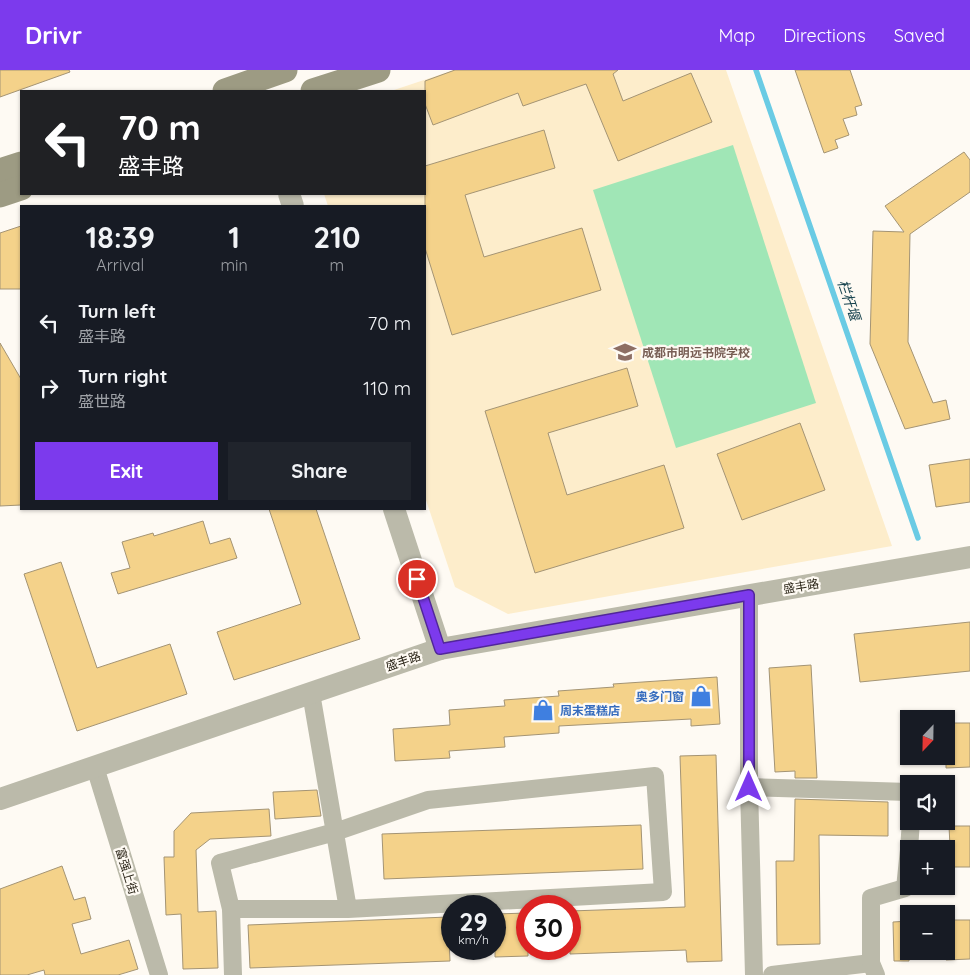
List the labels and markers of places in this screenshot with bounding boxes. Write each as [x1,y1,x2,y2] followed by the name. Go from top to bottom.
[612,339,638,365] school or university icon: 成都市明远书院学校
[642,345,750,360] place label: 成都市明远书院学校
[396,558,438,600] pin
[688,683,714,709] shop icon: 奥多门窗
[636,689,684,704] place label: 奥多门窗
[530,697,556,723] shop icon: 周末蛋糕店
[560,703,620,718] place label: 周末蛋糕店

